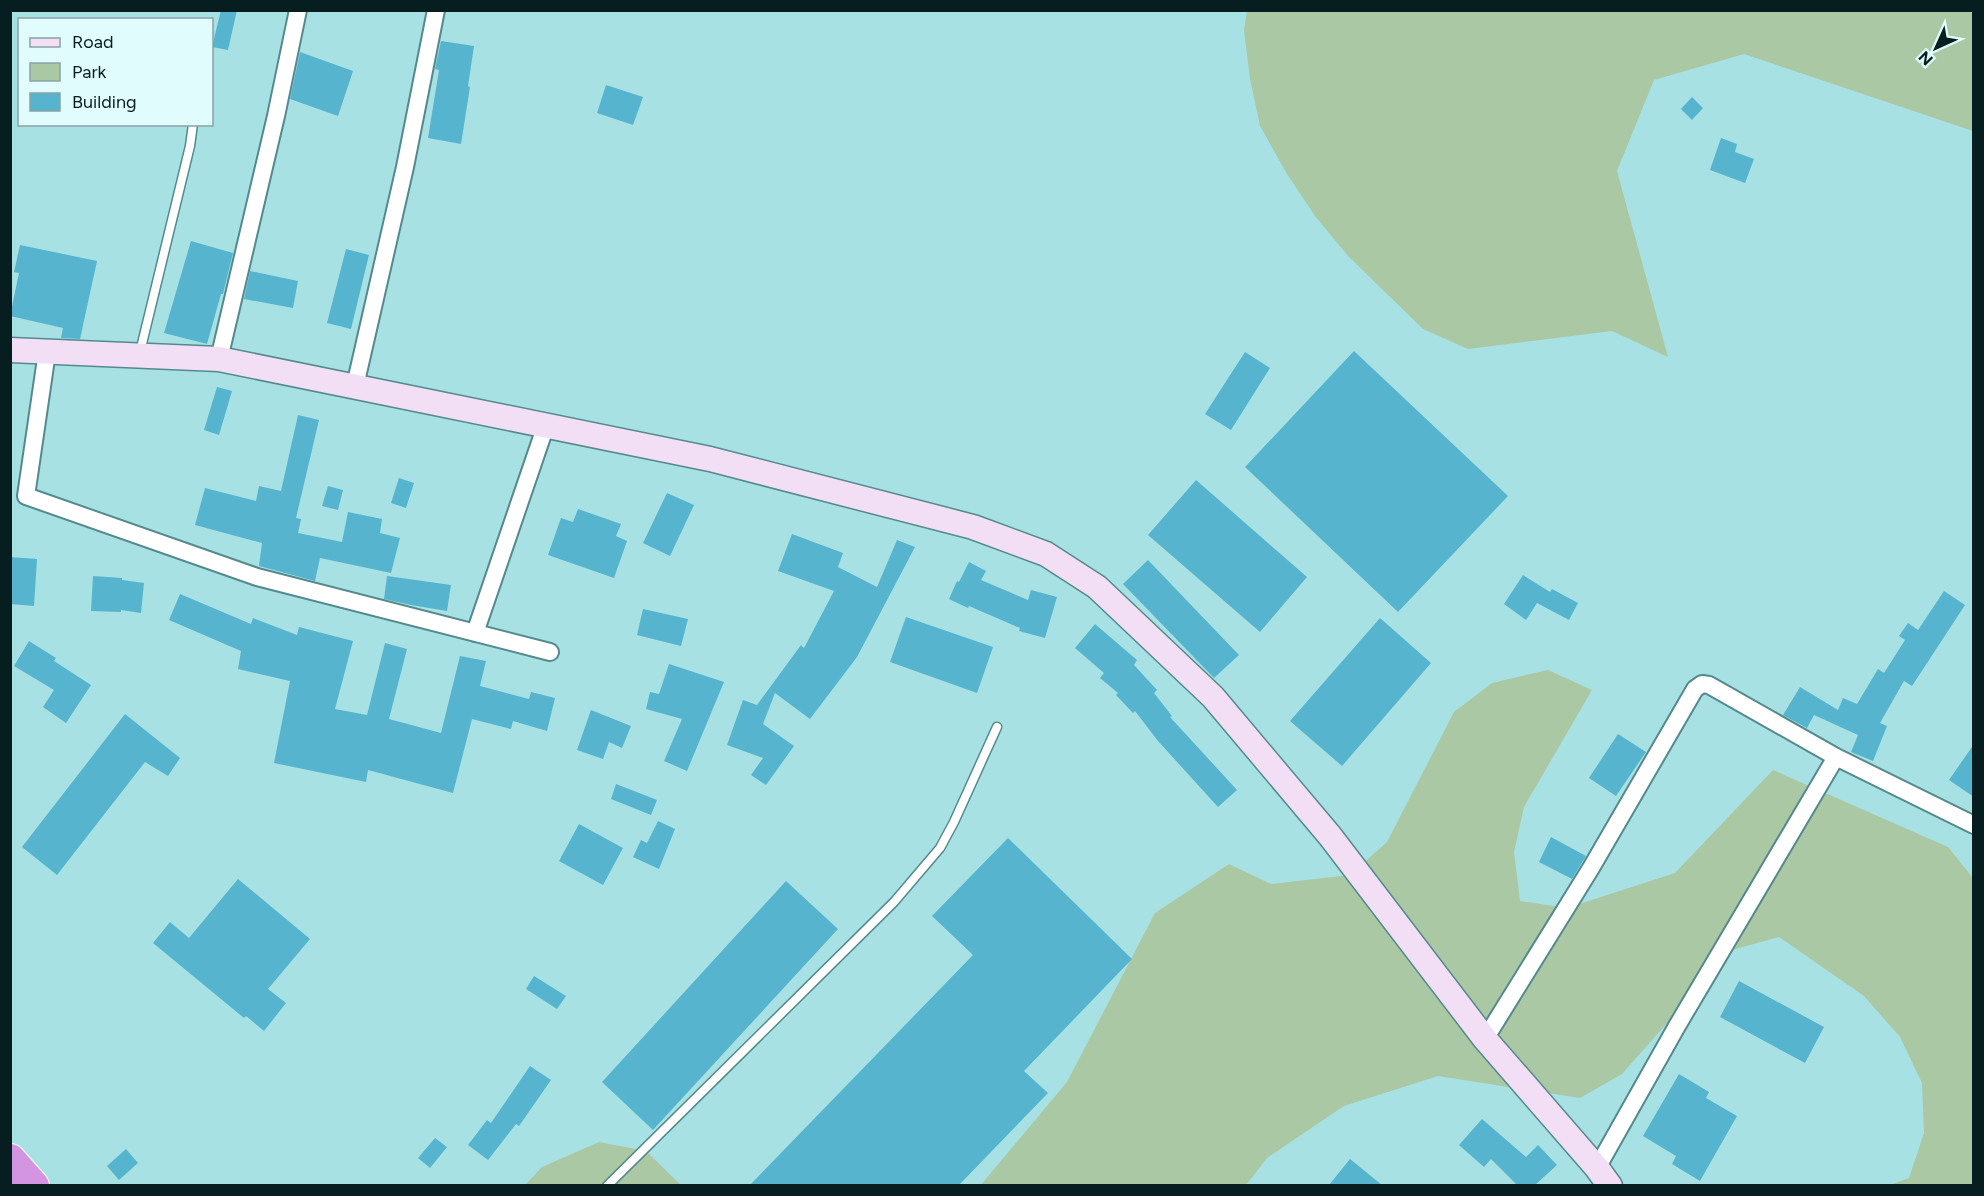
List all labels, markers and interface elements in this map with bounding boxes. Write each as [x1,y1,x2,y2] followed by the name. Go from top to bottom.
[18,18,213,126] legend
[1906,18,1966,78] north arrow
[72,31,113,53] text: Road
[1915,47,1937,69] text: N
[72,61,107,83] text: Park
[72,91,137,113] text: Building

